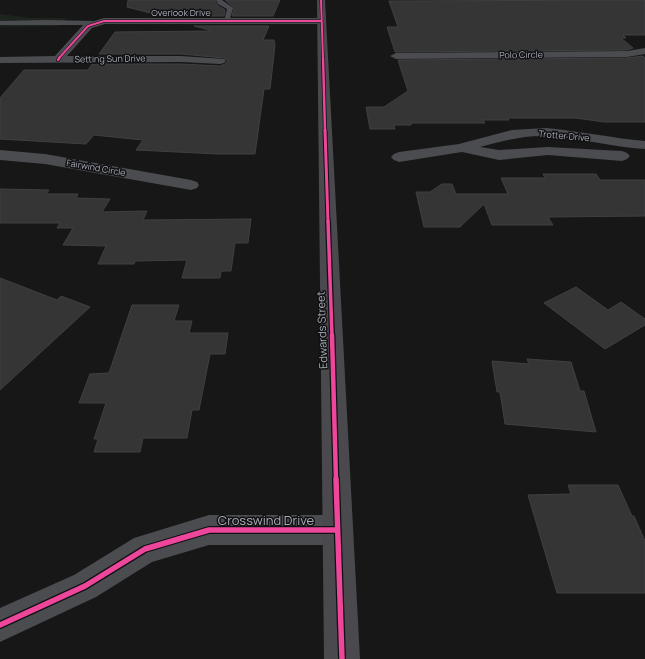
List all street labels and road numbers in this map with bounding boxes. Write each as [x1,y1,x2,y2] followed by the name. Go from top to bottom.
[151,6,211,19] street label: Overlook Drive
[499,48,543,61] street label: Polo Circle
[74,51,146,66] street label: Setting Sun Drive
[538,127,590,144] street label: Trotter Drive
[65,156,127,179] street label: Fairwind Circle
[313,291,330,369] street label: Edwards Street
[218,511,315,529] street label: Crosswind Drive

